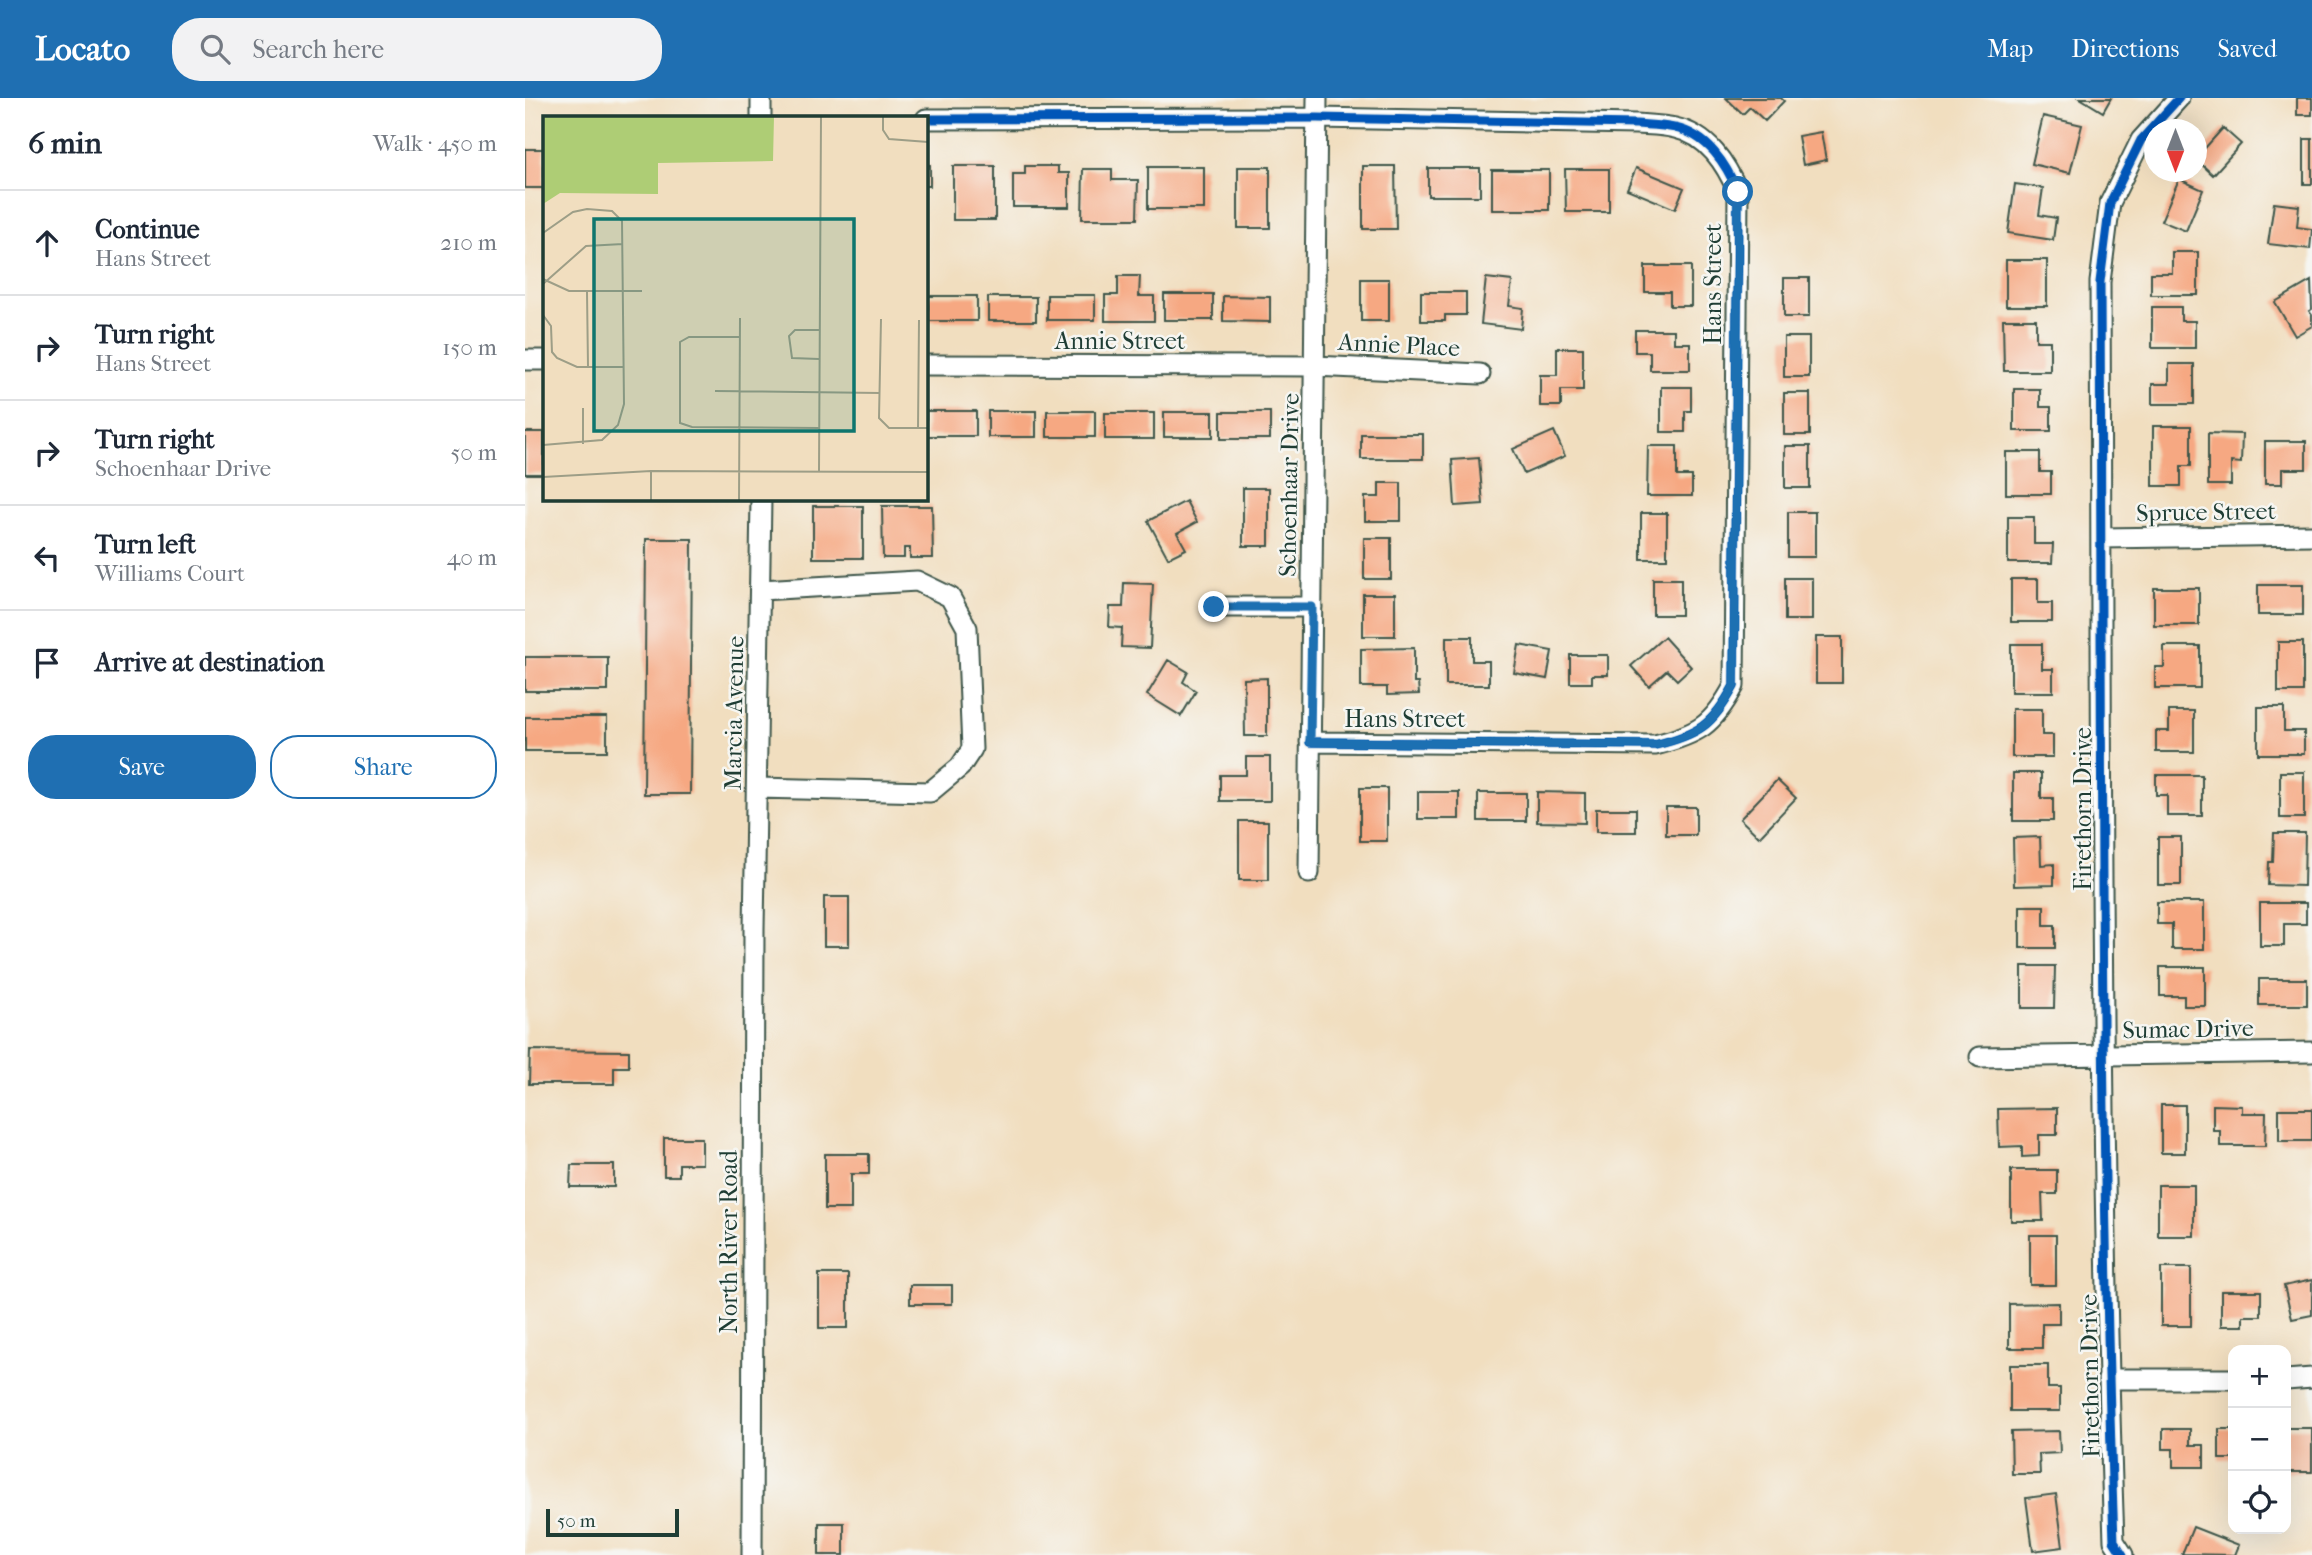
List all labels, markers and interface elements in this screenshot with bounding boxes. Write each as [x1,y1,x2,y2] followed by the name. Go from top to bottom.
[172,18,662,81] search box
[35,30,130,69] text: Locato
[196,30,234,68] icon: search
[252,34,384,65] text: Search here
[1987,35,2033,63] text: Map
[2071,35,2179,63] text: Directions
[2217,35,2277,63] text: Saved
[543,116,927,500] inset map
[2144,119,2207,182] north arrow
[28,126,102,161] text: 6 min
[373,130,497,157] text: Walk · 450 m
[1722,176,1753,207] route start
[95,214,200,245] text: Continue
[1699,223,1727,345] street label: Hans Street
[28,224,66,262] icon: ahead
[440,229,497,256] text: 210 m
[95,245,211,272] text: Hans Street
[95,319,215,350] text: Turn right
[1054,327,1186,355] street label: Annie Street
[1336,328,1461,362] street label: Annie Place
[28,329,66,367] icon: right
[442,334,497,361] text: 150 m
[95,350,211,377] text: Hans Street
[1273,393,1305,577] street label: Schoenhaar Drive
[95,424,215,455] text: Turn right
[28,434,66,472] icon: right
[450,439,497,466] text: 50 m
[95,455,271,482] text: Schoenhaar Drive
[2136,497,2277,527] street label: Spruce Street
[95,529,196,560] text: Turn left
[28,539,66,577] icon: left
[447,544,497,571] text: 40 m
[95,560,245,587] text: Williams Court
[1198,591,1229,622] route end
[719,635,749,791] street label: Marcia Avenue
[28,644,66,682] icon: arrive
[95,647,325,678] text: Arrive at destination
[1344,705,1466,733] street label: Hans Street
[2069,727,2097,891] street label: Firethorn Drive
[28,735,256,799] button: Save
[270,735,497,799] button: Share
[2122,1014,2254,1044] street label: Sumac Drive
[715,1149,743,1334] street label: North River Road
[2075,1294,2105,1458] street label: Firethorn Drive
[2228,1345,2291,1534] map controls
[2228,1345,2291,1408] button: +
[2228,1408,2291,1471] button: −
[2228,1471,2291,1534] button: locate
[546,1506,679,1538] scale bar
[557,1510,596,1532] text: 50 m

